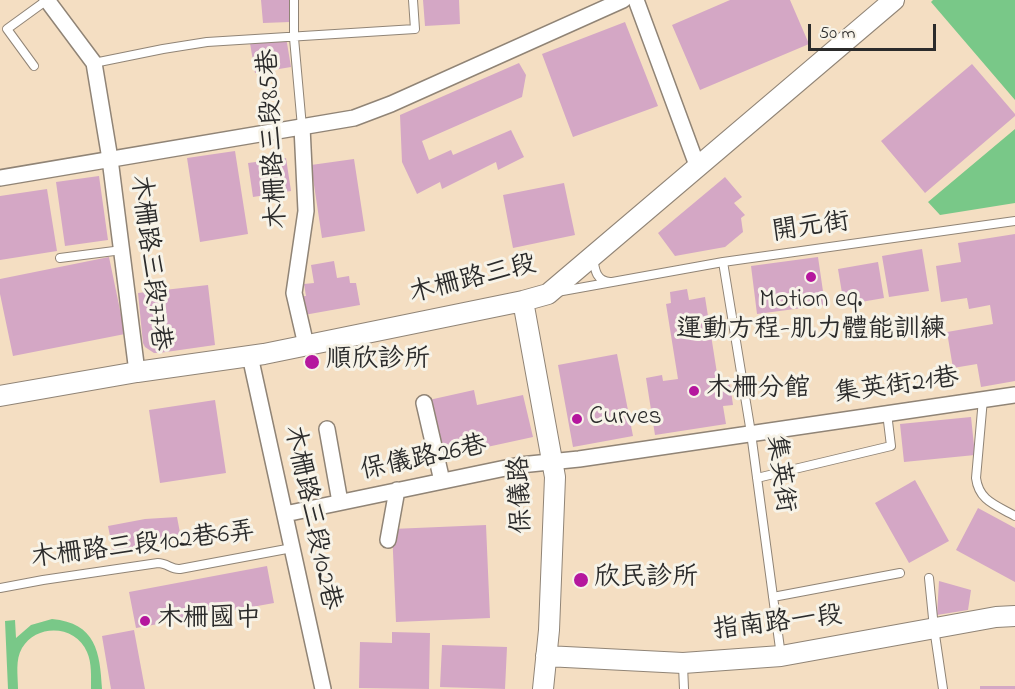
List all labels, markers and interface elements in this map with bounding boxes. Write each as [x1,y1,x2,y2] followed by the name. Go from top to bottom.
[811,12,938,50] scale bar
[819,21,856,47] text: 50 m
[255,48,295,230] street label: 木柵路三段85巷
[122,173,174,353] street label: 木柵路三段77巷
[770,208,852,250] street label: 開元街
[406,250,540,312] street label: 木柵路三段
[804,270,818,284] marker: Motion eq. 運動方程-肌力體能訓練
[676,286,946,348] place label: Motion eq. 運動方程-肌力體能訓練
[326,346,430,378] place label: 順欣診所
[303,353,321,371] marker: 順欣診所
[833,364,961,412] street label: 集英街21巷
[706,375,810,407] place label: 木柵分館
[687,384,701,398] marker: 木柵分館
[589,403,662,435] place label: Curves
[570,412,584,426] marker: Curves
[275,423,345,613] street label: 木柵路三段102巷
[358,431,490,489] street label: 保儀路26巷
[757,433,799,515] street label: 集英街
[506,455,540,535] street label: 保儀路
[29,518,257,576] street label: 木柵路三段102巷6弄
[594,564,698,596] place label: 欣民診所
[572,571,590,589] marker: 欣民診所
[712,602,844,648] street label: 指南路一段
[157,605,261,637] place label: 木柵國中
[138,614,152,628] marker: 木柵國中

